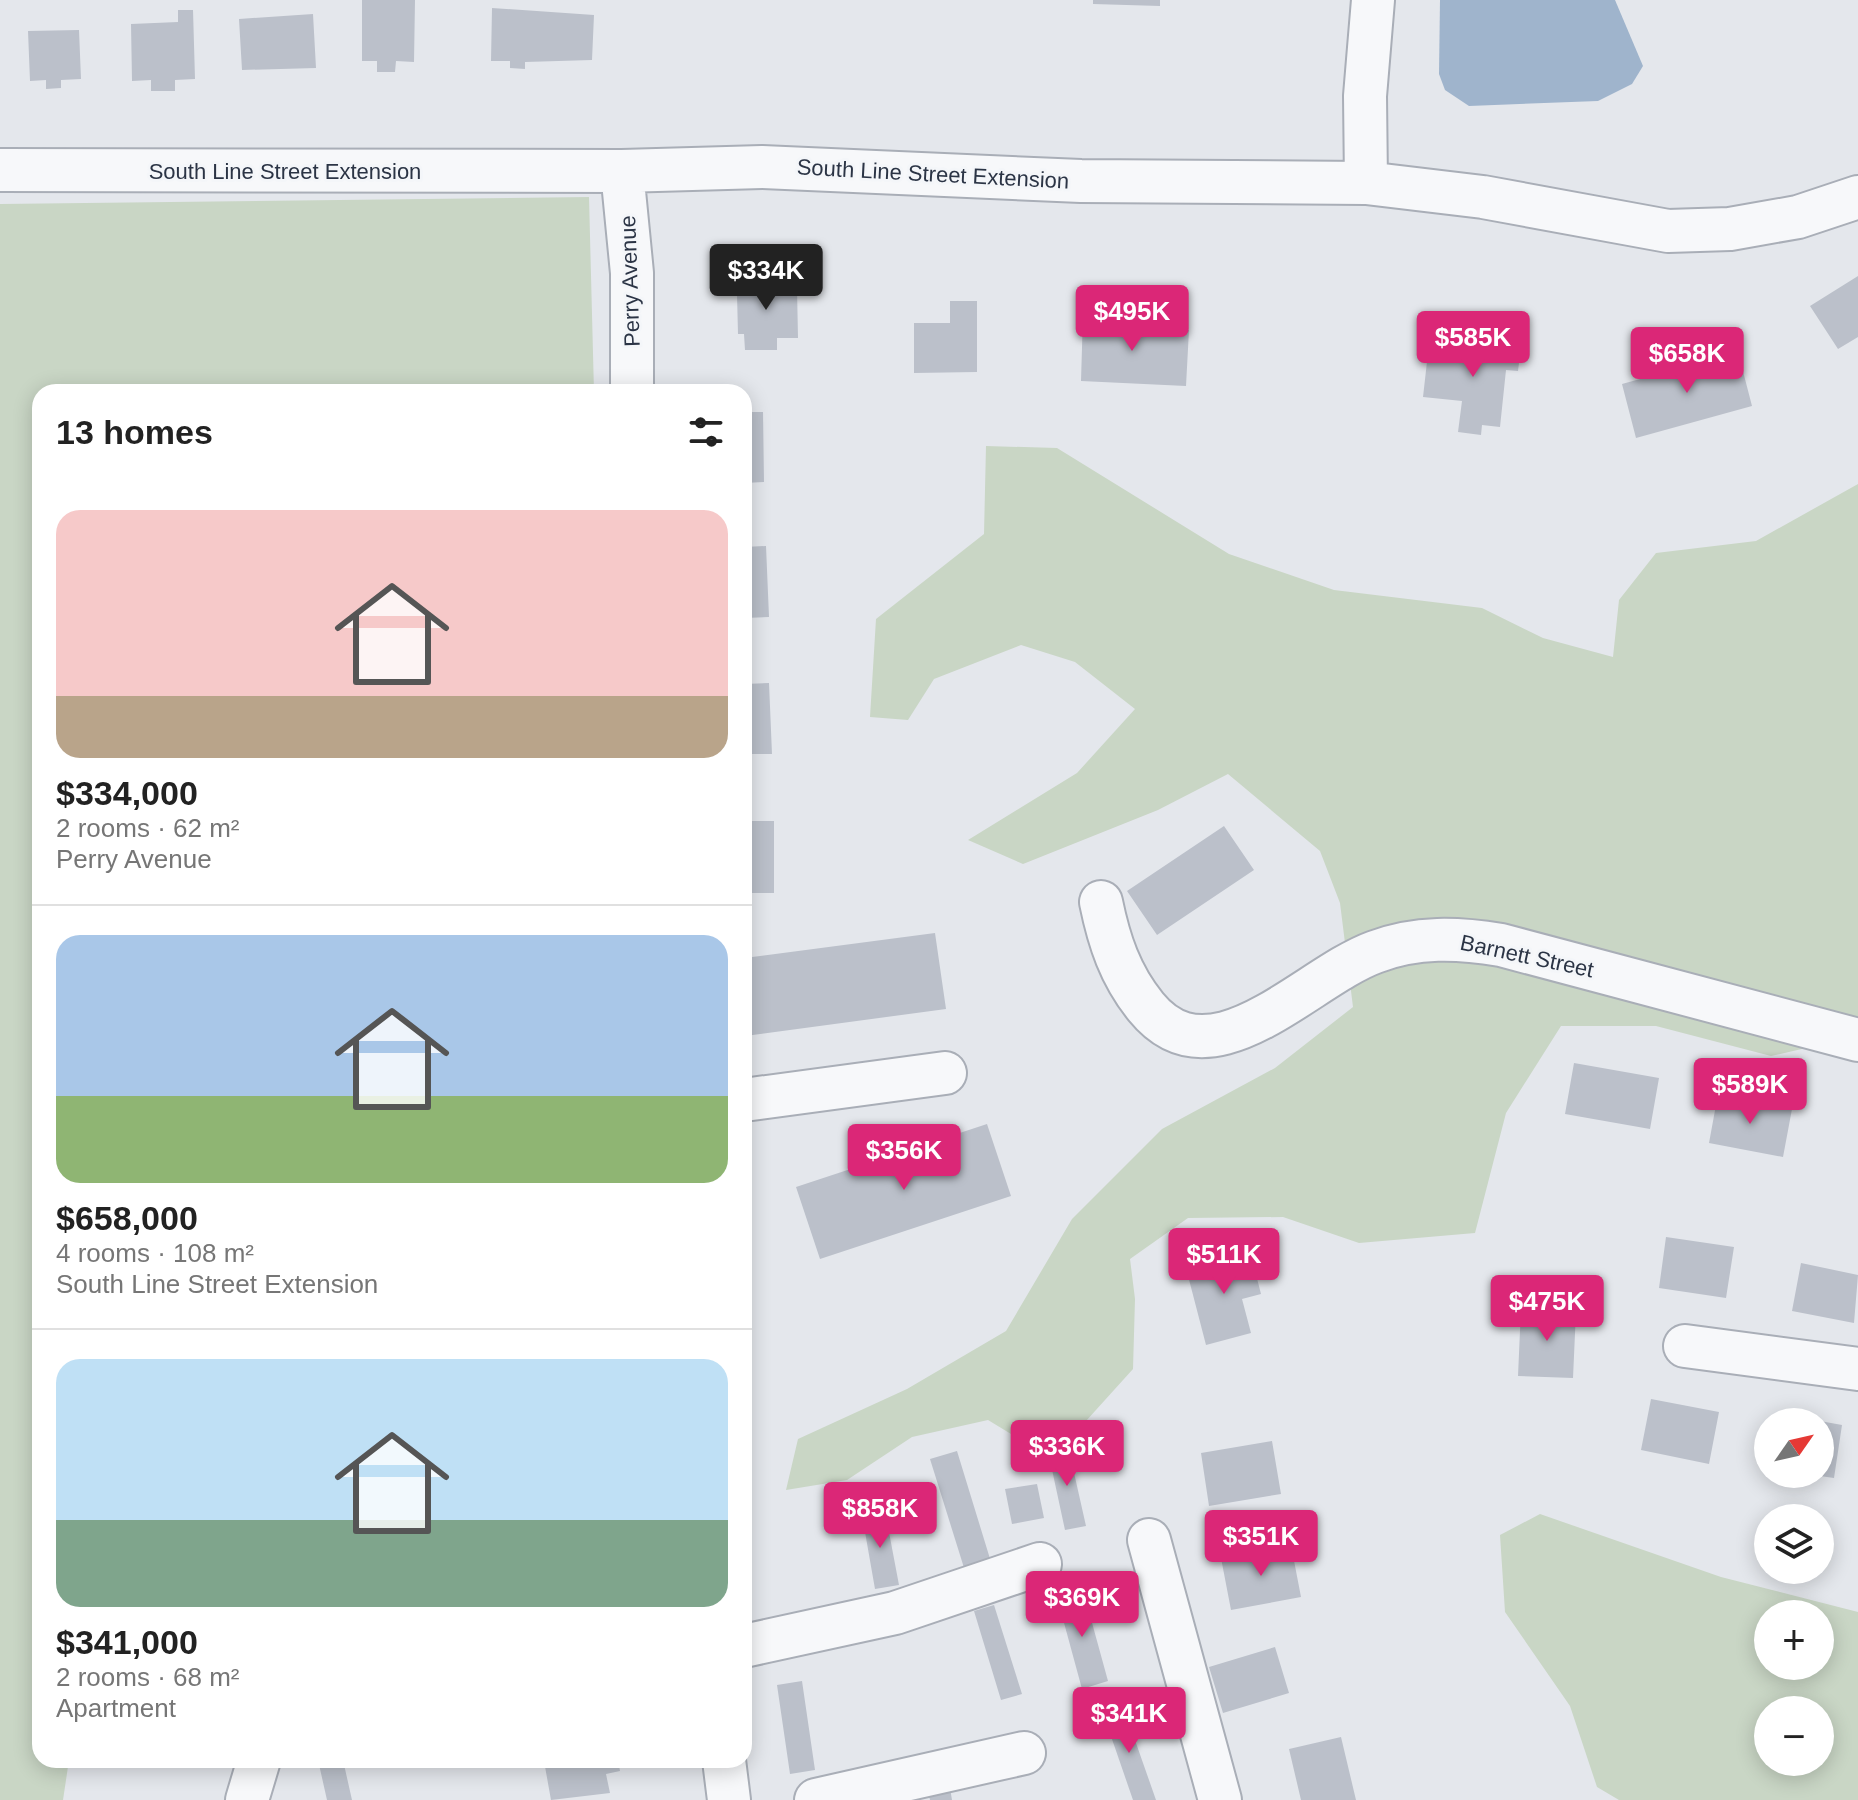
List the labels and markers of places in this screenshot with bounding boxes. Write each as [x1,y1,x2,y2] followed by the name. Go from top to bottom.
[710,244,822,312] pin: $334K
[1076,285,1188,353] pin: $495K
[1417,311,1529,379] pin: $585K
[1631,327,1743,395] pin: $658K
[1694,1058,1806,1126] pin: $589K
[848,1124,960,1192] pin: $356K
[1168,1228,1280,1296] pin: $511K
[1491,1275,1603,1343] pin: $475K
[1011,1420,1123,1488] pin: $336K
[824,1482,936,1550] pin: $858K
[1205,1510,1317,1578] pin: $351K
[1026,1571,1138,1639] pin: $369K
[1073,1687,1185,1755] pin: $341K

